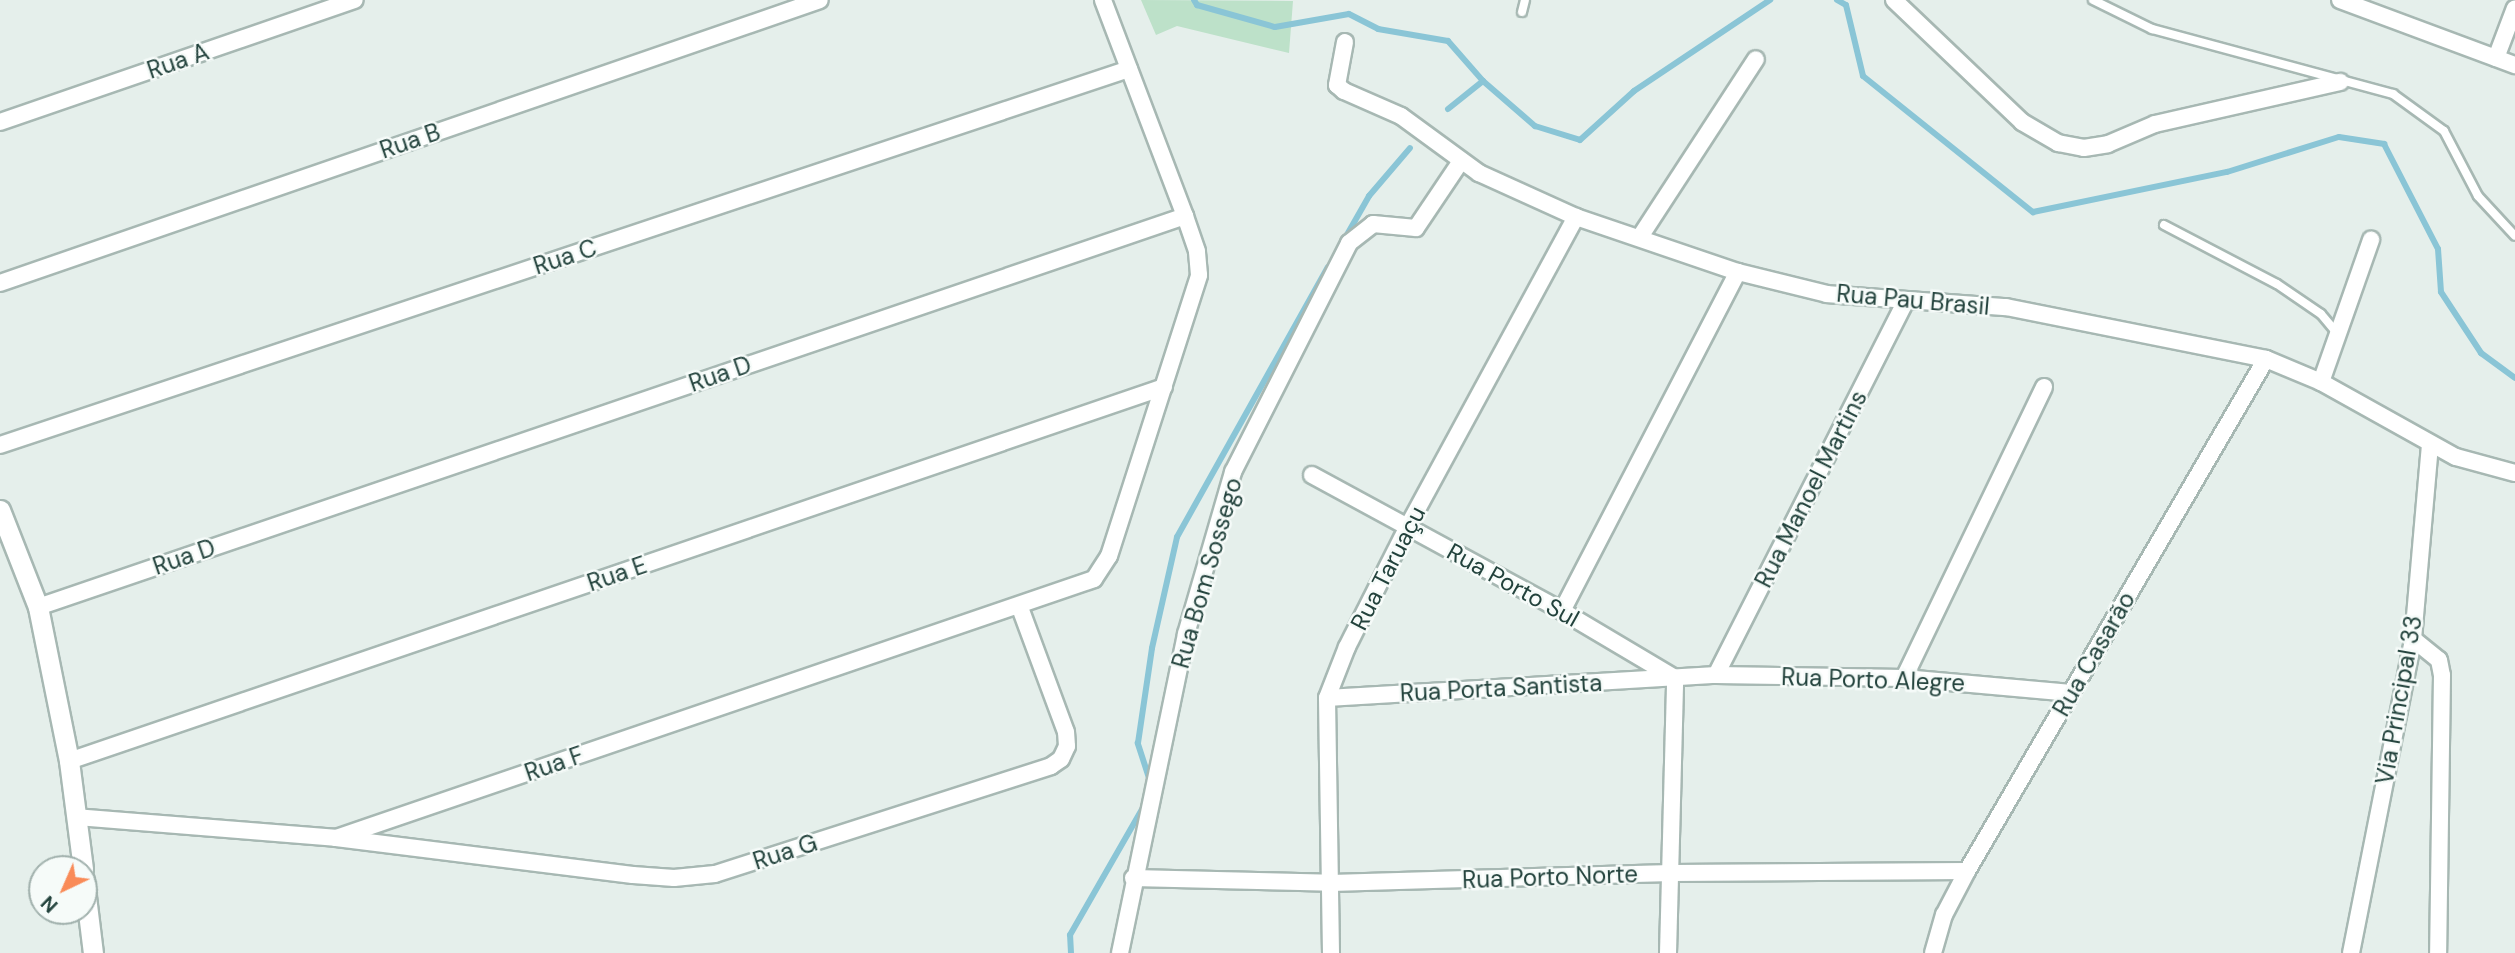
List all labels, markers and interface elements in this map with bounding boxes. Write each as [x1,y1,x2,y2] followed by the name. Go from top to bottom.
[143,37,213,85] street label: Rua A
[376,117,444,165] street label: Rua B
[530,233,600,281] street label: Rua C
[1835,279,1991,321] street label: Rua Pau Brasil
[685,350,755,398] street label: Rua D
[1749,386,1873,592] street label: Rua Manoel Martins
[1166,474,1248,672] street label: Rua Bom Sossego
[1344,501,1432,635] street label: Rua Taruaçu
[149,533,219,581] street label: Rua D
[1442,537,1584,633] street label: Rua Porto Sul
[583,550,651,598] street label: Rua E
[2047,587,2141,721] street label: Rua Casarão
[2370,613,2428,787] street label: Via Principal 33
[1781,662,1965,698] street label: Rua Porto Alegre
[1399,668,1603,708] street label: Rua Porta Santista
[521,741,587,787] street label: Rua F
[749,828,821,876] street label: Rua G
[28,855,98,925] north arrow
[1462,860,1638,894] street label: Rua Porto Norte
[36,890,63,918] text: N

